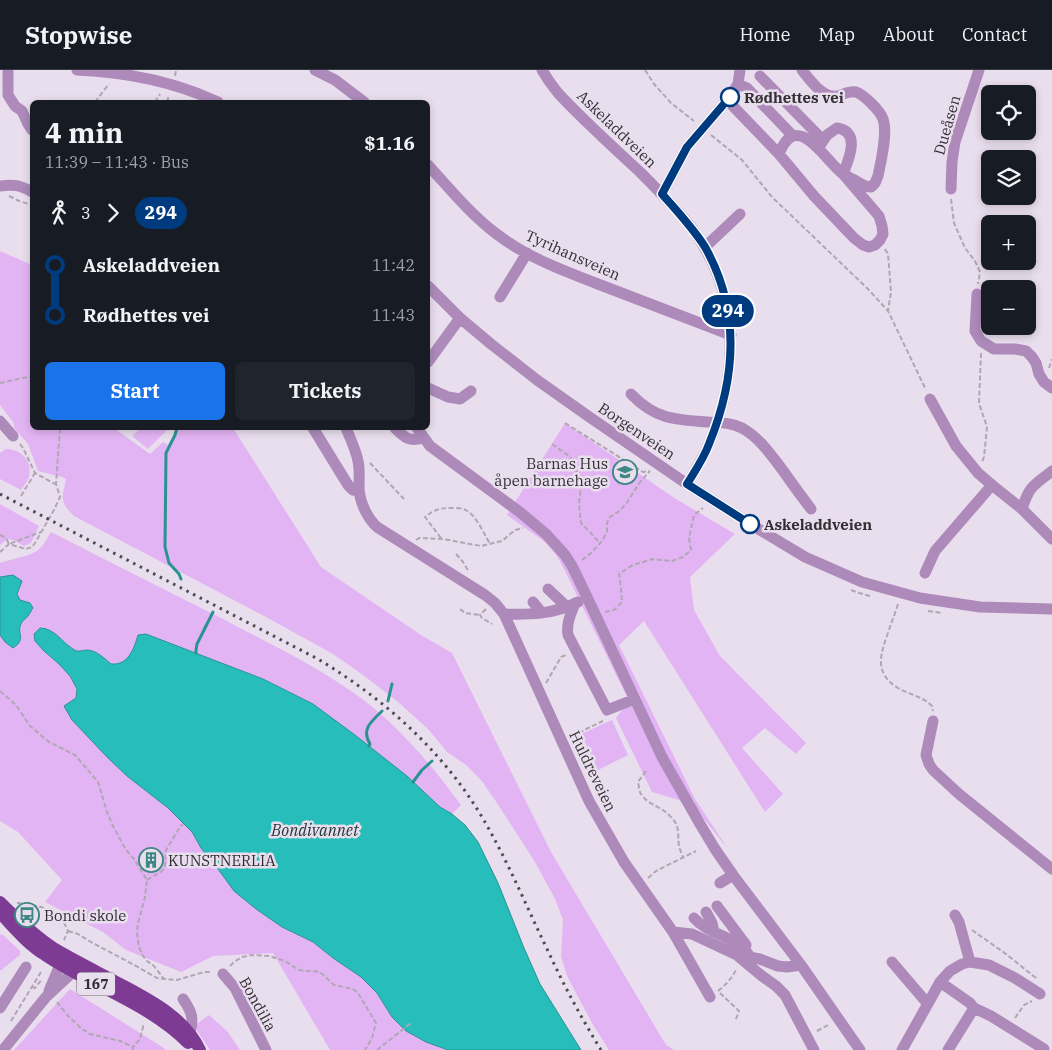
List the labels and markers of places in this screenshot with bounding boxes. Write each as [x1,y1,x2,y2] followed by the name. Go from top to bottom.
[720,87,740,107] marker: Rødhettes vei
[744,88,844,107] place label: Rødhettes vei
[494,454,608,490] place label: Barnas Hus åpen barnehage
[612,459,638,485] school or university icon: Barnas Hus åpen barnehage
[740,514,760,534] marker: Askeladdveien
[764,515,872,534] place label: Askeladdveien
[138,847,164,873] building icon: KUNSTNERLIA
[168,851,276,870] place label: KUNSTNERLIA
[14,902,40,928] bus stop icon: Bondi skole
[44,906,126,925] place label: Bondi skole

